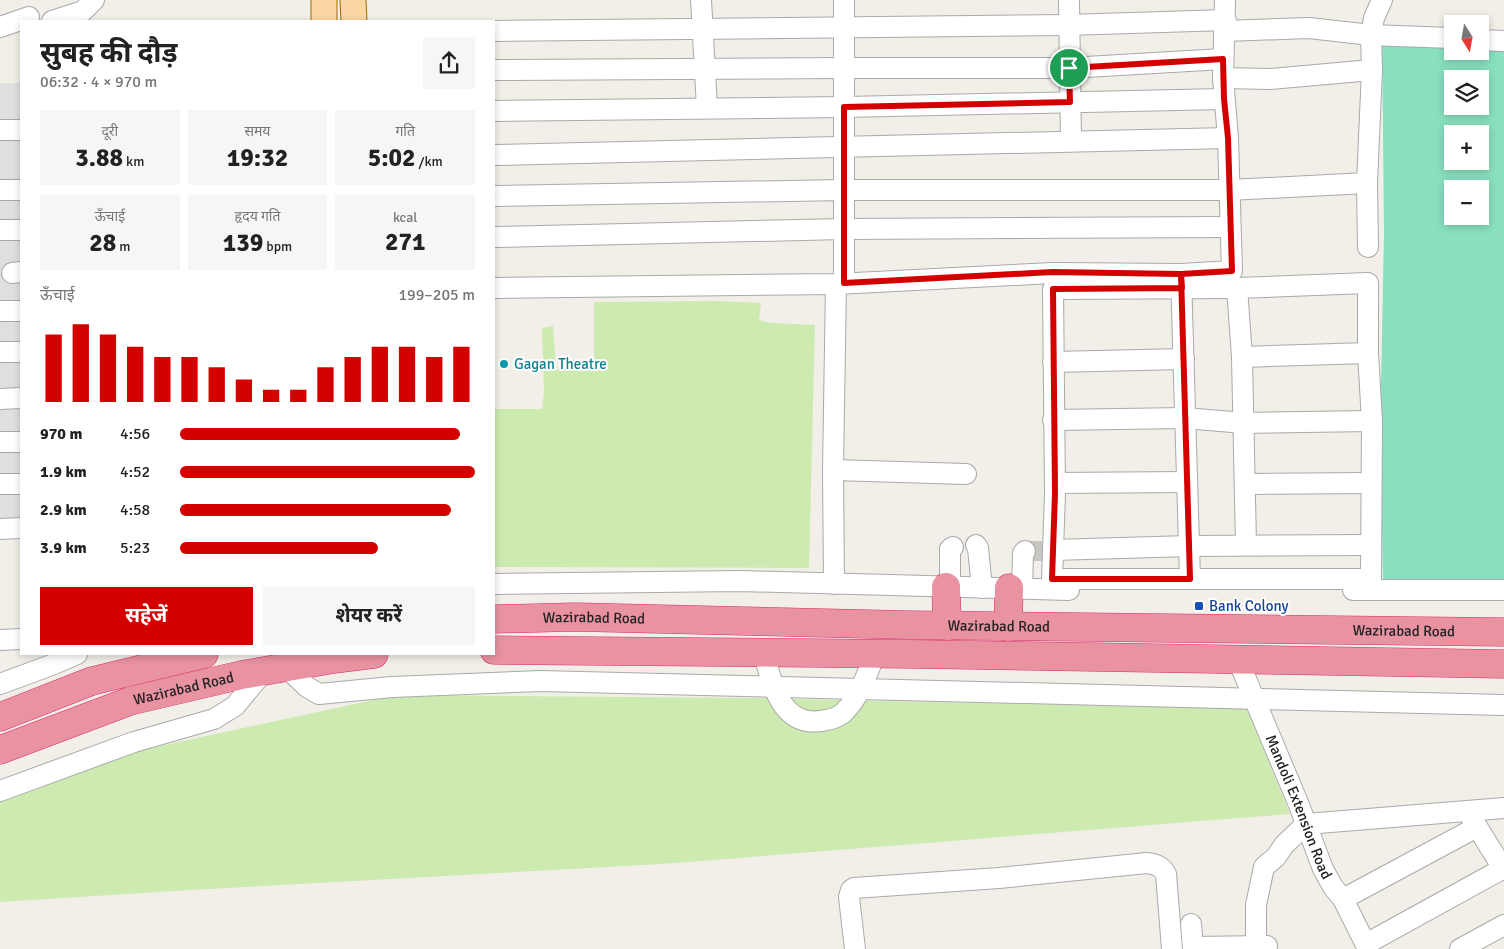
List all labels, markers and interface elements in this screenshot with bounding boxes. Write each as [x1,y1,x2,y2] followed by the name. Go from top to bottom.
[1444,15,1489,60] north arrow
[1444,15,1489,225] map controls
[40,36,178,70] text: सुबह की दौड़
[423,37,475,89] button: share
[1048,47,1090,89] pin
[1055,54,1083,82] icon: arrive
[1444,70,1489,115] button: layers
[40,72,157,92] text: 06:32 · 4 × 970 m
[101,123,118,140] text: दूरी
[245,123,270,140] text: समय
[395,123,415,140] text: गति
[1444,125,1489,170] button: +
[75,142,123,173] text: 3.88
[227,142,288,173] text: 19:32
[368,142,416,173] text: 5:02
[123,153,144,170] text: km
[416,153,443,170] text: /km
[1444,180,1489,225] button: −
[95,208,125,225] text: ऊँचाई
[235,208,280,225] text: हृदय गति
[393,209,417,226] text: kcal
[385,226,425,257] text: 271
[89,227,116,258] text: 28
[223,227,263,258] text: 139
[116,238,130,255] text: m
[263,238,292,255] text: bpm
[40,285,75,305] text: ऊँचाई
[398,285,475,305] text: 199–205 m
[514,355,607,373] place label: Gagan Theatre
[498,358,510,370] marker: Gagan Theatre
[40,424,82,444] text: 970 m
[120,424,150,444] text: 4:56
[40,462,87,482] text: 1.9 km
[120,462,150,482] text: 4:52
[40,500,87,520] text: 2.9 km
[120,500,150,520] text: 4:58
[40,538,87,558] text: 3.9 km
[120,538,150,558] text: 5:23
[40,587,253,645] button: सहेजें
[263,587,475,645] button: शेयर करें
[1209,597,1288,615] place label: Bank Colony
[1193,600,1205,612] marker: Bank Colony
[543,608,645,628] street label: Wazirabad Road
[948,616,1050,636] street label: Wazirabad Road
[1353,621,1455,640] street label: Wazirabad Road
[132,668,236,709] street label: Wazirabad Road
[1262,732,1336,882] street label: Mandoli Extension Road

